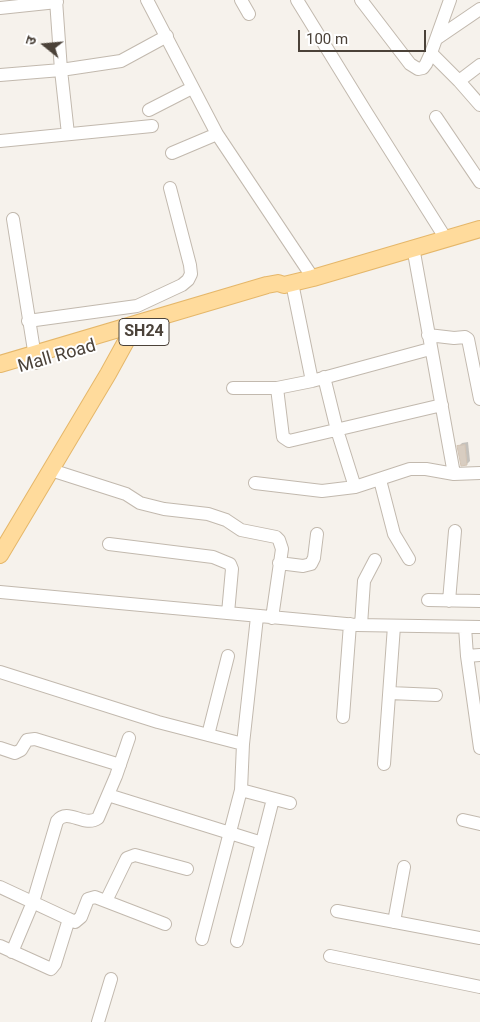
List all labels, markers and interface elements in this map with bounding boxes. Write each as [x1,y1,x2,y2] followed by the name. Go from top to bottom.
[20,20,70,70] north arrow
[300,20,428,52] scale bar
[306,30,348,48] text: 100 m
[22,34,40,47] text: उ
[119,318,169,346] road number: SH24
[16,336,98,378] street label: Mall Road

